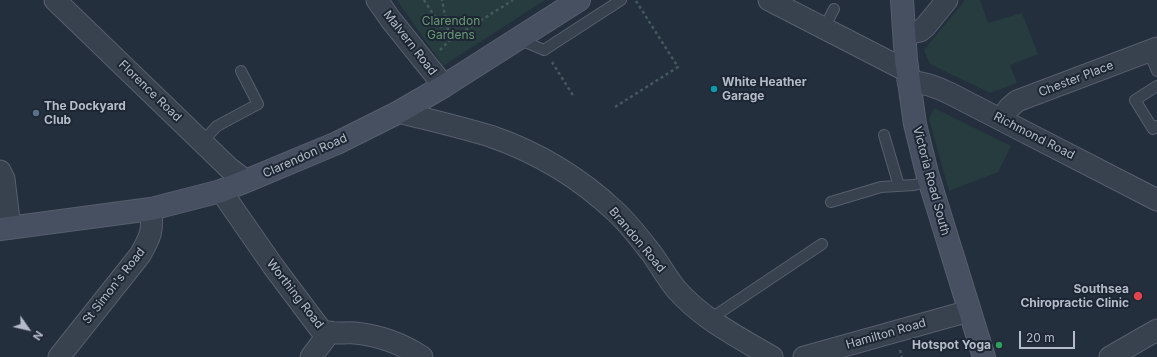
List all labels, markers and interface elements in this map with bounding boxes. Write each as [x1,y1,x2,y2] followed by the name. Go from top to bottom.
[380,8,440,78] street label: Malvern Road
[422,14,480,42] park label: Clarendon Gardens
[116,57,184,125] street label: Florence Road
[1037,58,1115,100] street label: Chester Place
[722,75,807,103] place label: White Heather Garage
[709,84,719,94] marker: White Heather Garage
[44,99,126,127] place label: The Dockyard Club
[31,108,41,118] marker: The Dockyard Club
[991,109,1077,163] street label: Richmond Road
[910,125,952,237] street label: Victoria Road South
[261,131,349,181] street label: Clarendon Road
[606,205,668,275] street label: Brandon Road
[80,245,148,327] street label: St Simon's Road
[264,257,326,331] street label: Worthing Road
[1020,282,1129,310] place label: Southsea Chiropractic Clinic
[1132,290,1144,302] marker: Southsea Chiropractic Clinic
[8,309,48,349] north arrow
[844,316,928,352] street label: Hamilton Road
[1021,323,1077,349] scale bar
[30,328,46,343] text: N
[1026,330,1055,345] text: 20 m
[912,338,991,352] place label: Hotspot Yoga
[994,340,1004,350] marker: Hotspot Yoga

